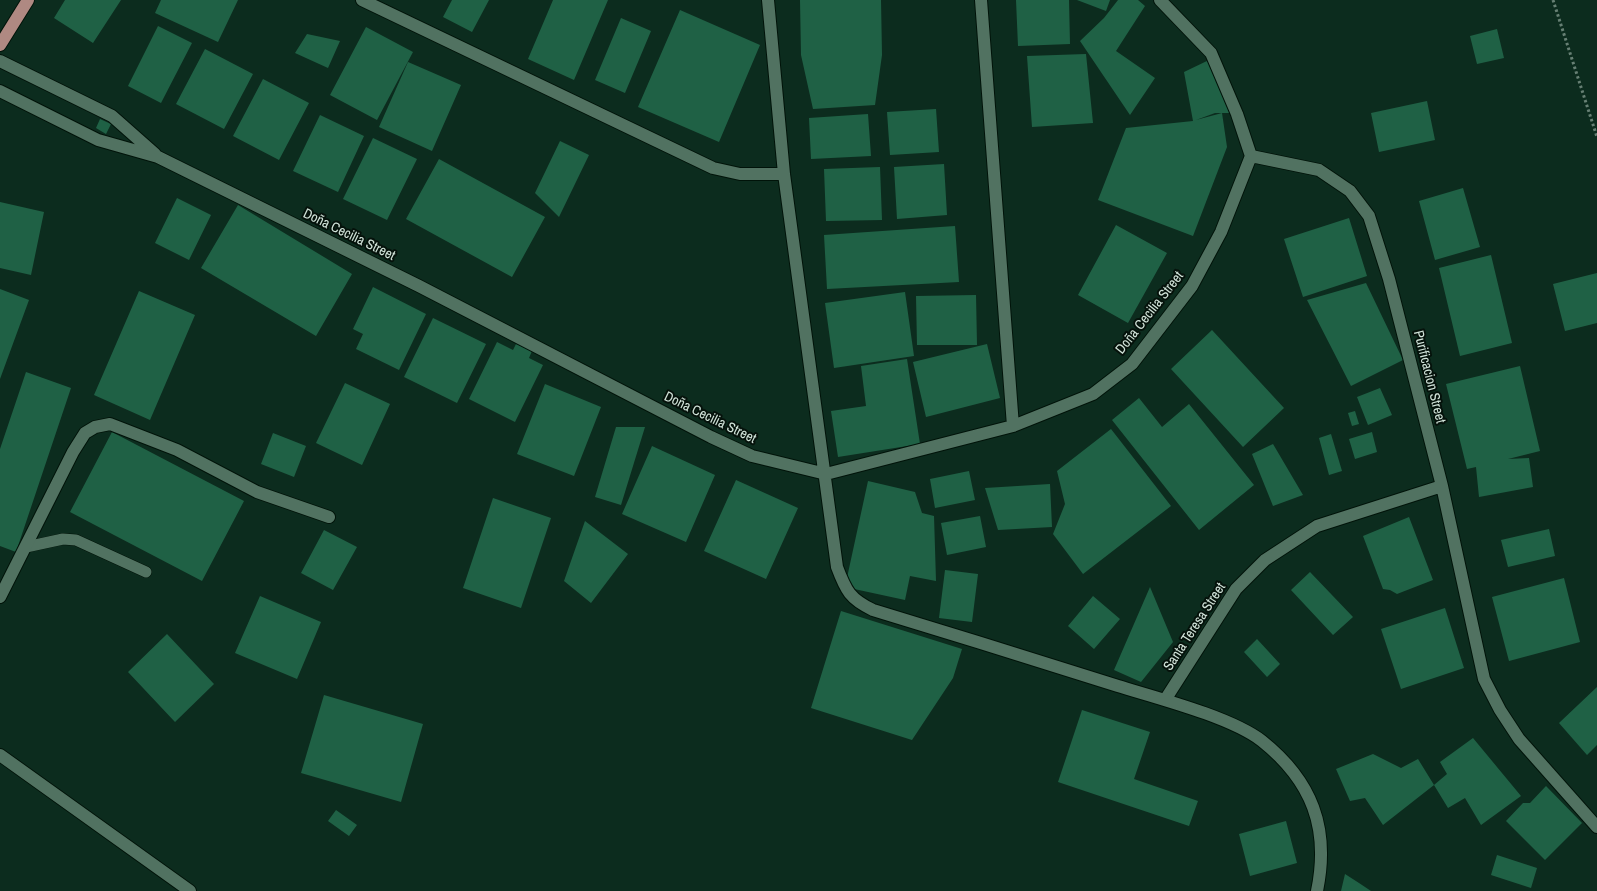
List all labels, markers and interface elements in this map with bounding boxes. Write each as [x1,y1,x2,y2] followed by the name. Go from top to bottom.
[300,205,398,265] street label: Doña Cecilia Street
[1113,268,1187,358] street label: Doña Cecilia Street
[1409,329,1449,425] street label: Purificacion Street
[661,388,759,448] street label: Doña Cecilia Street
[1160,580,1230,674] street label: Santa Teresa Street

